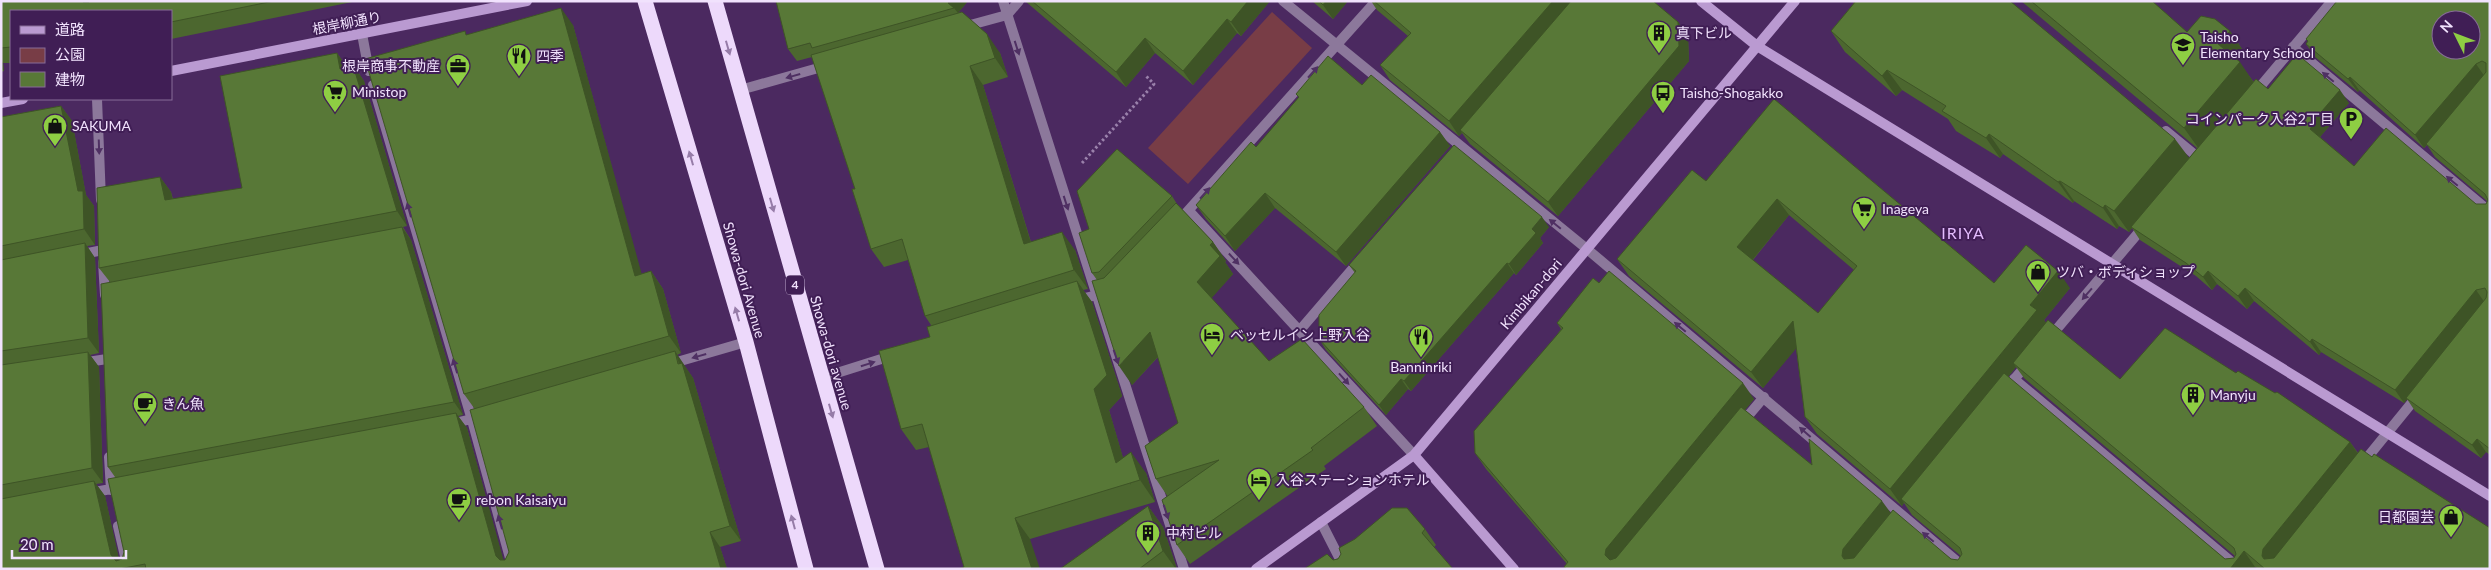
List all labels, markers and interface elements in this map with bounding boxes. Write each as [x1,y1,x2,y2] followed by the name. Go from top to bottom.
[311,7,383,38] street label: 根岸柳通り
[10,10,172,100] legend
[2431,10,2481,60] north arrow
[2436,16,2456,36] text: N
[55,20,85,38] text: 道路
[1646,20,1672,54] building icon: 真下ビル
[1676,24,1732,41] place label: 真下ビル
[2200,28,2314,61] place label: Taisho Elementary School
[2170,32,2196,66] school or university icon: Taisho Elementary School
[1014,40,1022,55] one-way arrow
[724,41,732,56] one-way arrow
[506,43,532,77] restaurant icon: 四季
[55,45,85,63] text: 公園
[536,47,564,64] place label: 四季
[445,53,471,87] office icon: 根岸商事不動産
[342,57,440,74] place label: 根岸商事不動産
[1307,67,1319,79] one-way arrow
[55,70,85,88] text: 建物
[2321,71,2334,82] one-way arrow
[785,72,800,80] one-way arrow
[322,79,348,113] supermarket icon: Ministop
[1650,80,1676,114] bus stop icon: Taisho-Shogakko
[352,83,406,100] place label: Ministop
[1680,84,1783,101] place label: Taisho-Shogakko
[2338,106,2364,140] parking icon: コインパーク入谷2丁目
[2186,110,2334,127] place label: コインパーク入谷2丁目
[42,113,68,147] shop icon: SAKUMA
[72,117,131,134] place label: SAKUMA
[95,140,103,156] one-way arrow
[687,151,695,166] one-way arrow
[2446,175,2459,186] one-way arrow
[1199,187,1210,200] one-way arrow
[1063,195,1071,210] one-way arrow
[1851,196,1877,230] supermarket icon: Inageya
[768,197,776,212] one-way arrow
[1882,200,1929,217] place label: Inageya
[404,202,412,217] one-way arrow
[1549,218,1562,229] one-way arrow
[720,220,769,340] street label: Showa-dori Avenue
[1941,223,1985,242] district label: IRIYA
[1228,253,1240,265] one-way arrow
[1496,255,1565,332] street label: Kimbikan-dori
[2025,259,2051,293] shop icon: ツバ・ボディショップ
[2056,263,2195,280] place label: ツバ・ボディショップ
[786,276,804,294] road number: 4
[2081,287,2093,299] one-way arrow
[807,294,856,412] street label: Showa-dori avenue
[733,307,741,322] one-way arrow
[1199,322,1225,356] hotel icon: ベッセルイン上野入谷
[1674,322,1687,333] one-way arrow
[1408,324,1434,358] restaurant icon: Banninriki
[1230,326,1370,343] place label: ベッセルイン上野入谷
[1112,350,1120,365] one-way arrow
[691,352,706,360] one-way arrow
[451,358,459,373] one-way arrow
[1390,358,1452,375] place label: Banninriki
[860,359,875,367] one-way arrow
[1338,373,1350,385] one-way arrow
[2180,382,2206,416] building icon: Manyju
[2210,386,2256,403] place label: Manyju
[132,391,158,425] cafe icon: きん魚
[162,395,204,412] place label: きん魚
[827,404,835,419] one-way arrow
[1799,426,1811,438] one-way arrow
[1246,467,1272,501] hotel icon: 入谷ステーションホテル
[1276,471,1430,488] place label: 入谷ステーションホテル
[446,487,472,521] cafe icon: rebon Kaisaiyu
[476,491,566,508] place label: rebon Kaisaiyu
[2438,504,2464,538] shop icon: 日都園芸
[1162,505,1170,520] one-way arrow
[2378,508,2434,525] place label: 日都園芸
[495,514,503,529] one-way arrow
[789,514,797,529] one-way arrow
[1135,520,1161,554] building icon: 中村ビル
[1166,524,1222,541] place label: 中村ビル
[12,528,126,560] scale bar
[1922,532,1935,543] one-way arrow
[20,535,54,553] text: 20 m

